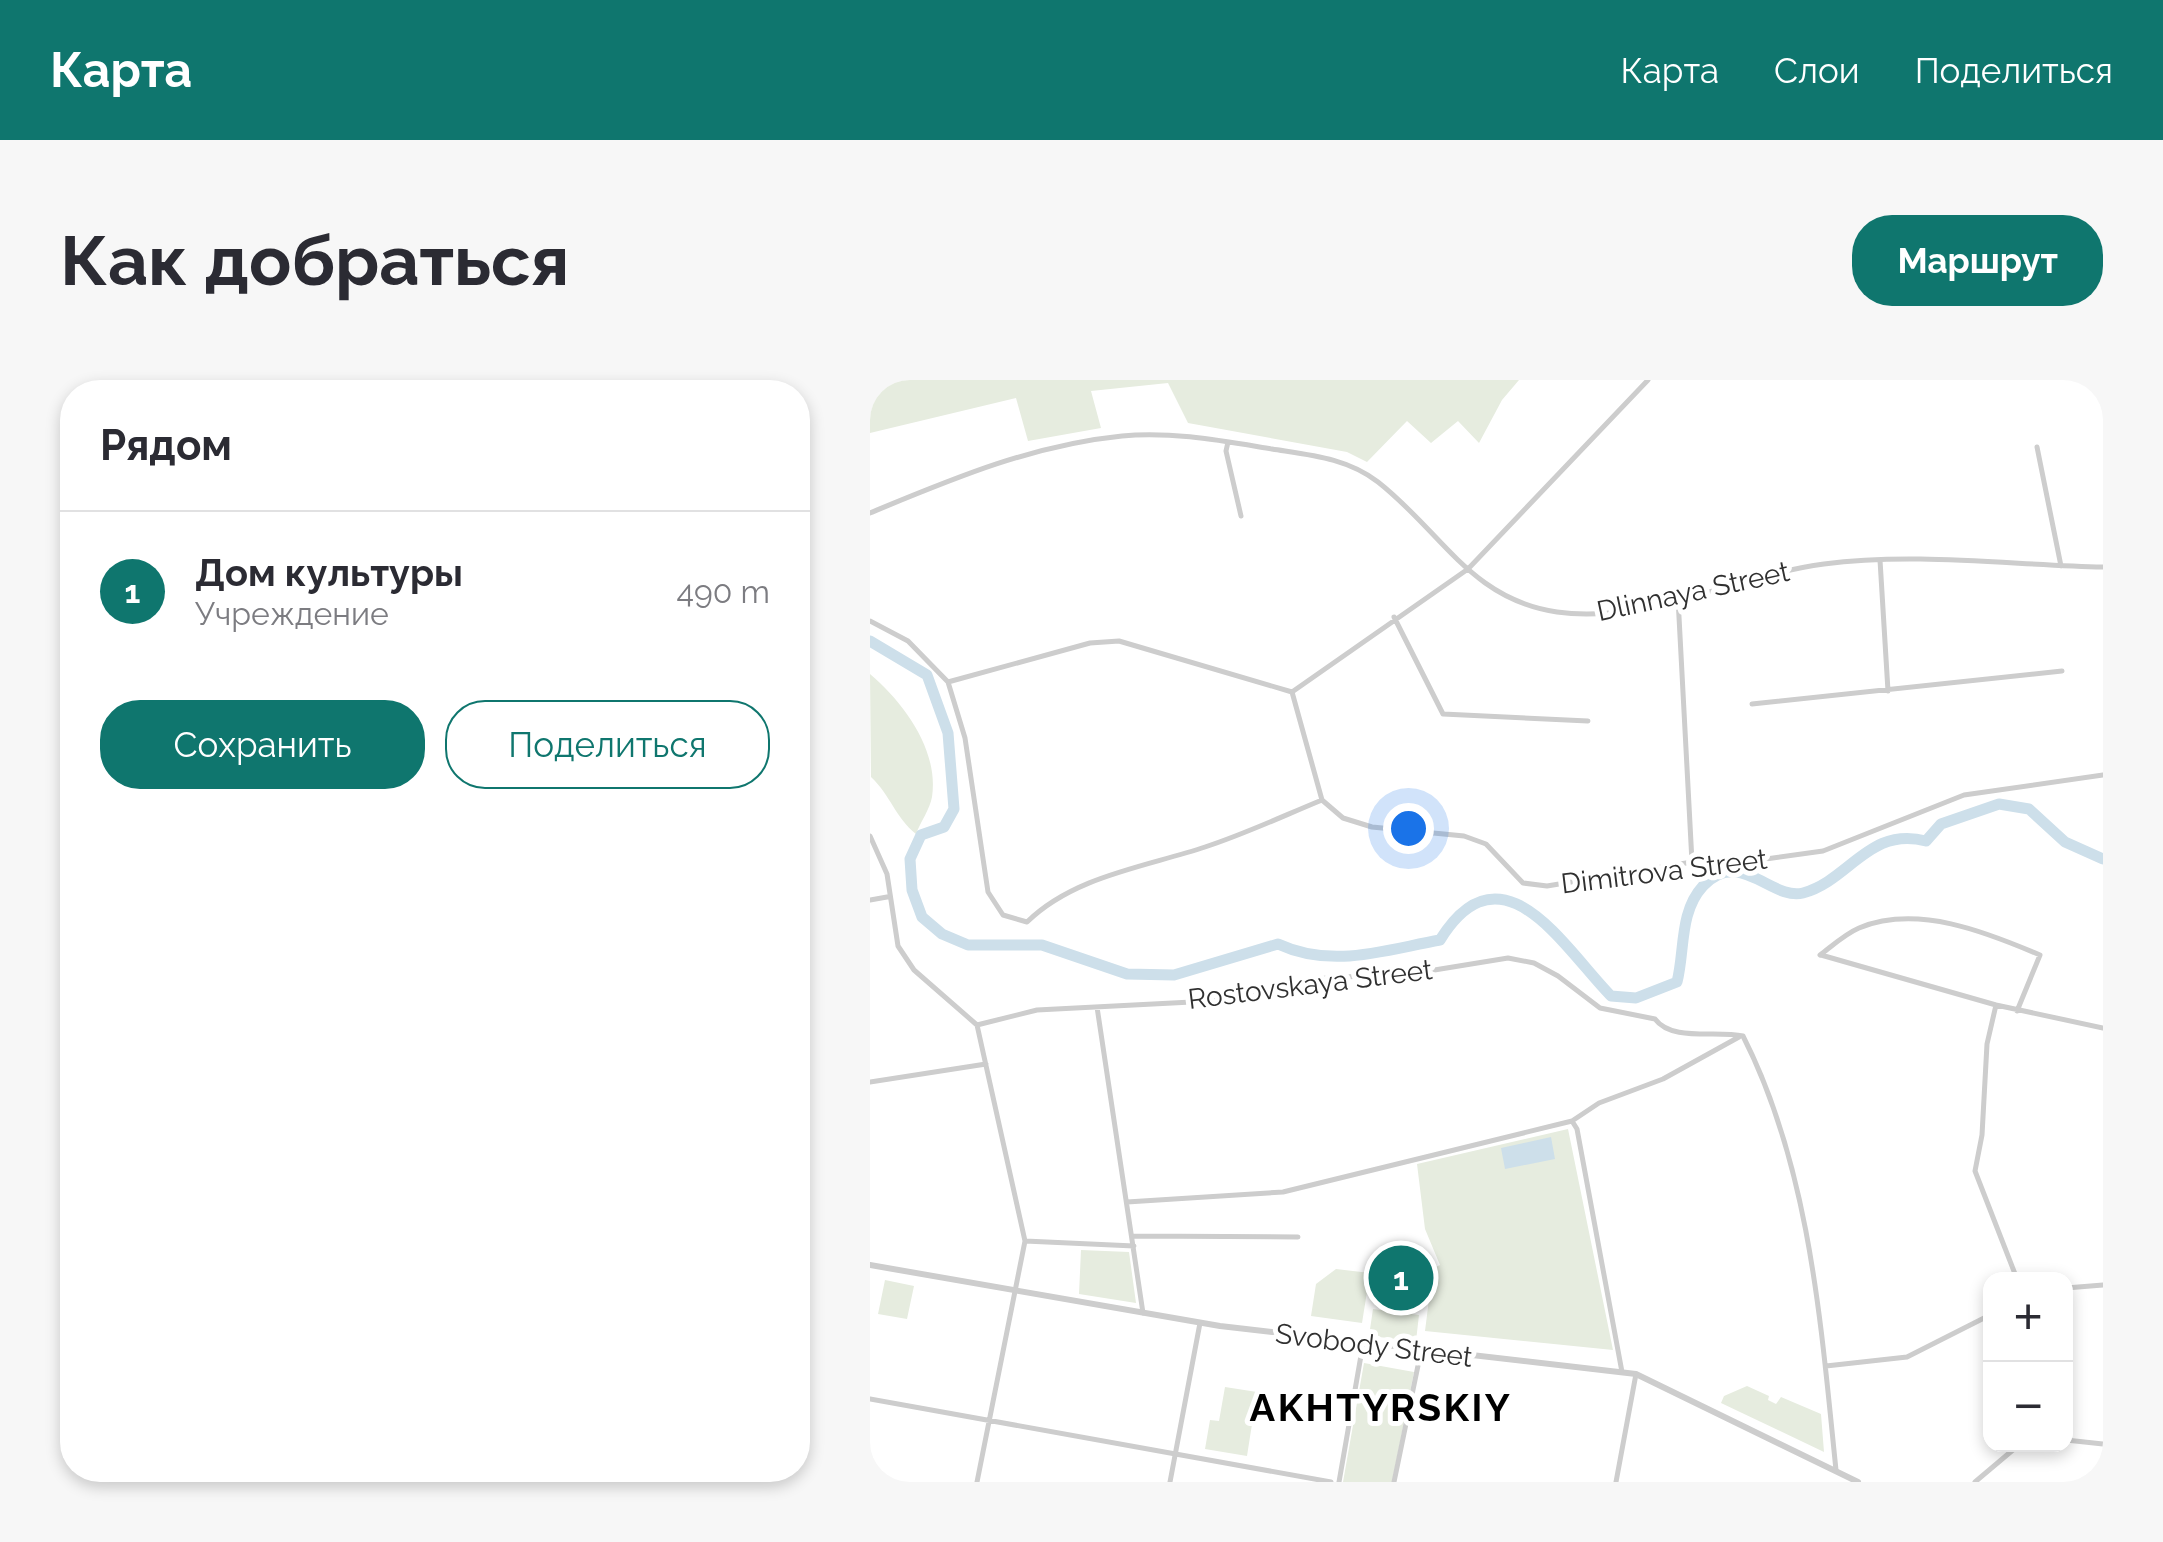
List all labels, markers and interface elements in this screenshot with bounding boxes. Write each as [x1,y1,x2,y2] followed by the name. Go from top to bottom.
[50,42,192,98] text: Карта
[1621,50,1719,91] text: Карта
[1774,50,1860,91] text: Слои
[1915,50,2113,91] text: Поделиться
[1852,215,2103,306] button: Маршрут
[60,219,569,301] text: Как добраться
[100,421,232,470] text: Рядом
[195,550,463,595] text: Дом культуры
[1594,555,1793,628] street label: Dlinnaya Street
[125,573,140,610] text: 1
[677,573,770,610] text: 490 m
[195,595,389,632] text: Учреждение
[100,700,425,789] button: Сохранить
[445,700,770,789] button: Поделиться
[1383,803,1434,854] your location
[1559,842,1770,901] street label: Dimitrova Street
[1186,953,1435,1016] street label: Rostovskaya Street
[1368,1240,1434,1316] pin: 1
[1983,1272,2073,1452] map controls
[1983,1272,2073,1362] button: +
[1274,1317,1475,1374] street label: Svobody Street
[1983,1362,2073,1452] button: −
[1250,1385,1512,1430] district label: AKHTYRSKIY

